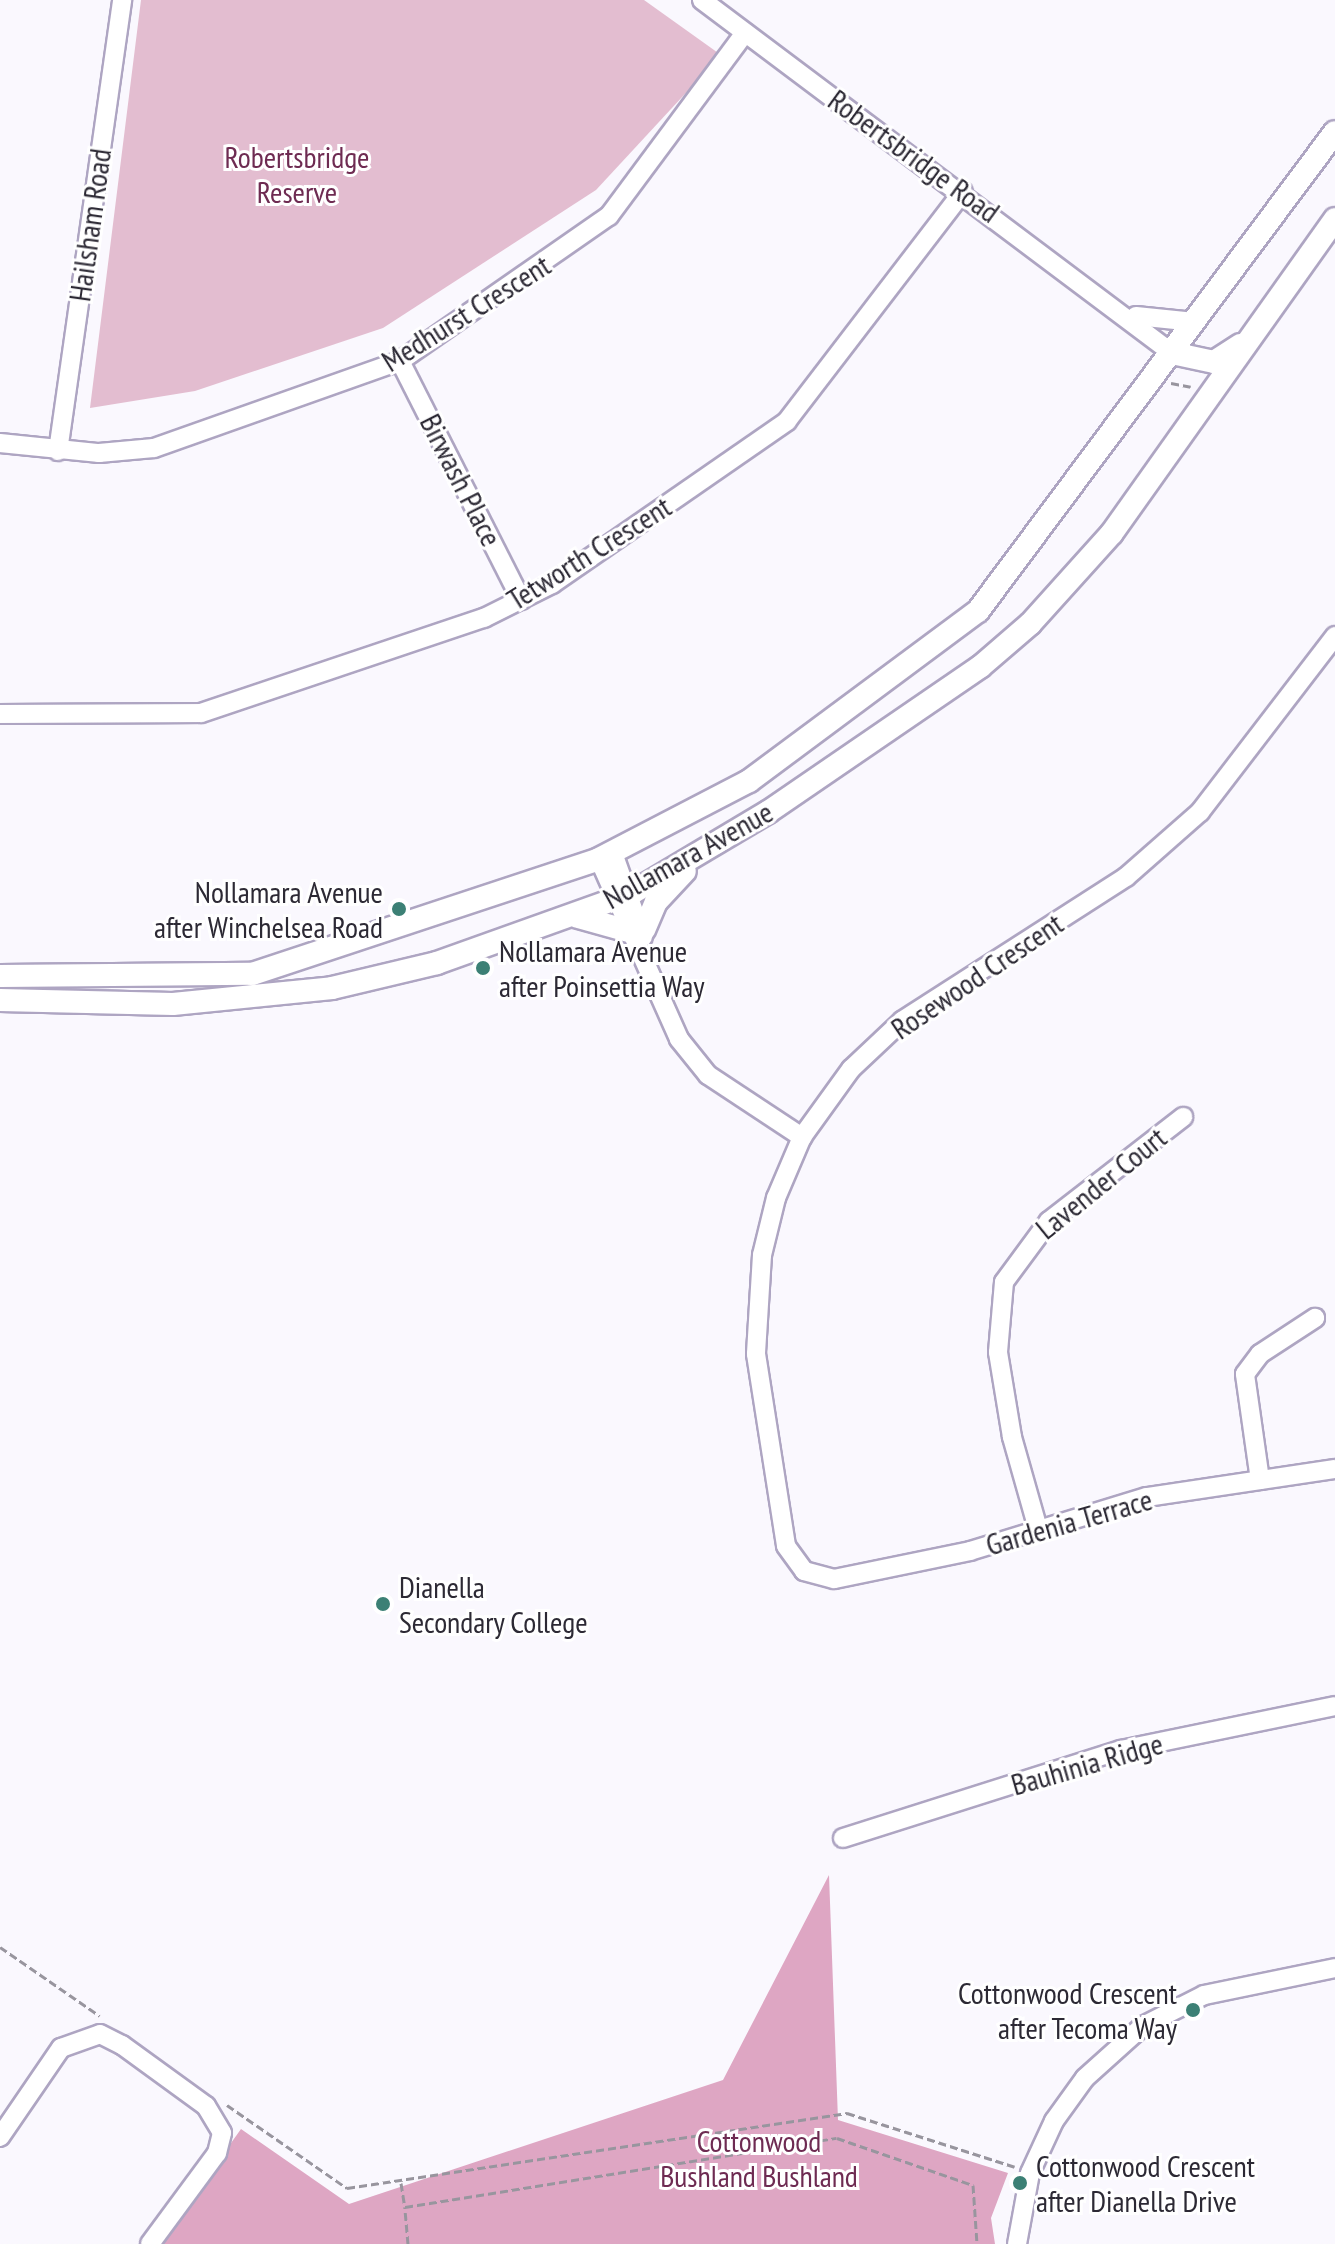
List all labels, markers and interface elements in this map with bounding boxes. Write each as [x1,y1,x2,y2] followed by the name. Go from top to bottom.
[821,82,1007,230] street label: Robertsbridge Road
[224,139,370,210] park label: Robertsbridge Reserve
[61,146,119,304] street label: Hailsham Road
[375,247,557,379] street label: Medhurst Crescent
[412,408,510,552] street label: Birwash Place
[501,488,677,618] street label: Tetworth Crescent
[597,793,779,917] street label: Nollamara Avenue
[154,874,383,944] place label: Nollamara Avenue after Winchelsea Road
[390,900,408,918] marker: Nollamara Avenue after Winchelsea Road
[884,905,1070,1047] street label: Rosewood Crescent
[499,933,705,1004] place label: Nollamara Avenue after Poinsettia Way
[474,959,492,977] marker: Nollamara Avenue after Poinsettia Way
[1029,1120,1173,1246] street label: Lavender Court
[981,1481,1157,1563] street label: Gardenia Terrace
[399,1569,588,1640] place label: Dianella Secondary College
[374,1595,392,1613] marker: Dianella Secondary College
[1007,1725,1167,1803] street label: Bauhinia Ridge
[958,1975,1177,2046] place label: Cottonwood Crescent after Tecoma Way
[1184,2001,1202,2019] marker: Cottonwood Crescent after Tecoma Way
[660,2123,858,2194] park label: Cottonwood Bushland Bushland
[1036,2148,1255,2218] place label: Cottonwood Crescent after Dianella Drive
[1011,2174,1029,2192] marker: Cottonwood Crescent after Dianella Drive

